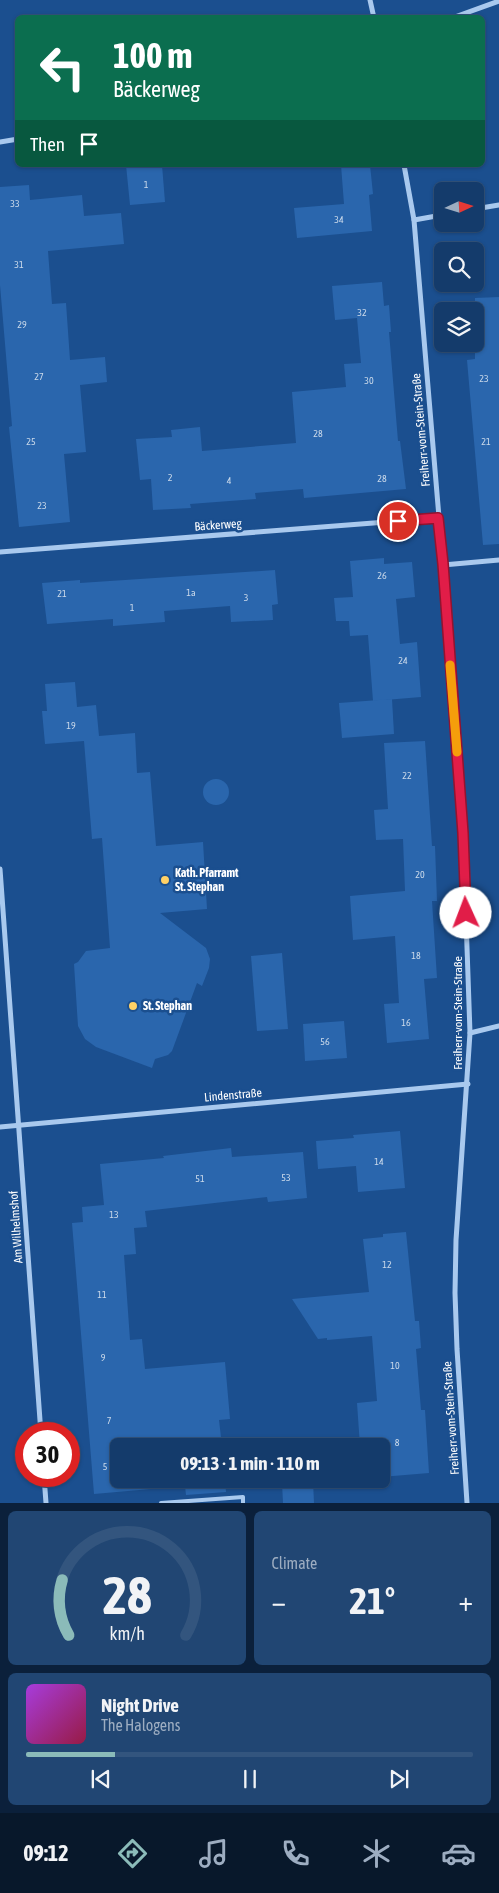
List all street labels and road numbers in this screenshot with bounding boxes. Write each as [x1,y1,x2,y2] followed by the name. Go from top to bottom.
[409,373,433,487] street label: Freiherr-vom-Stein-Straße
[194,516,243,534] street label: Bäckerweg
[451,956,465,1070] street label: Freiherr-vom-Stein-Straße
[204,1086,262,1104] street label: Lindenstraße
[6,1189,26,1264] street label: Am Wilhelmshof
[440,1361,462,1475] street label: Freiherr-vom-Stein-Straße

